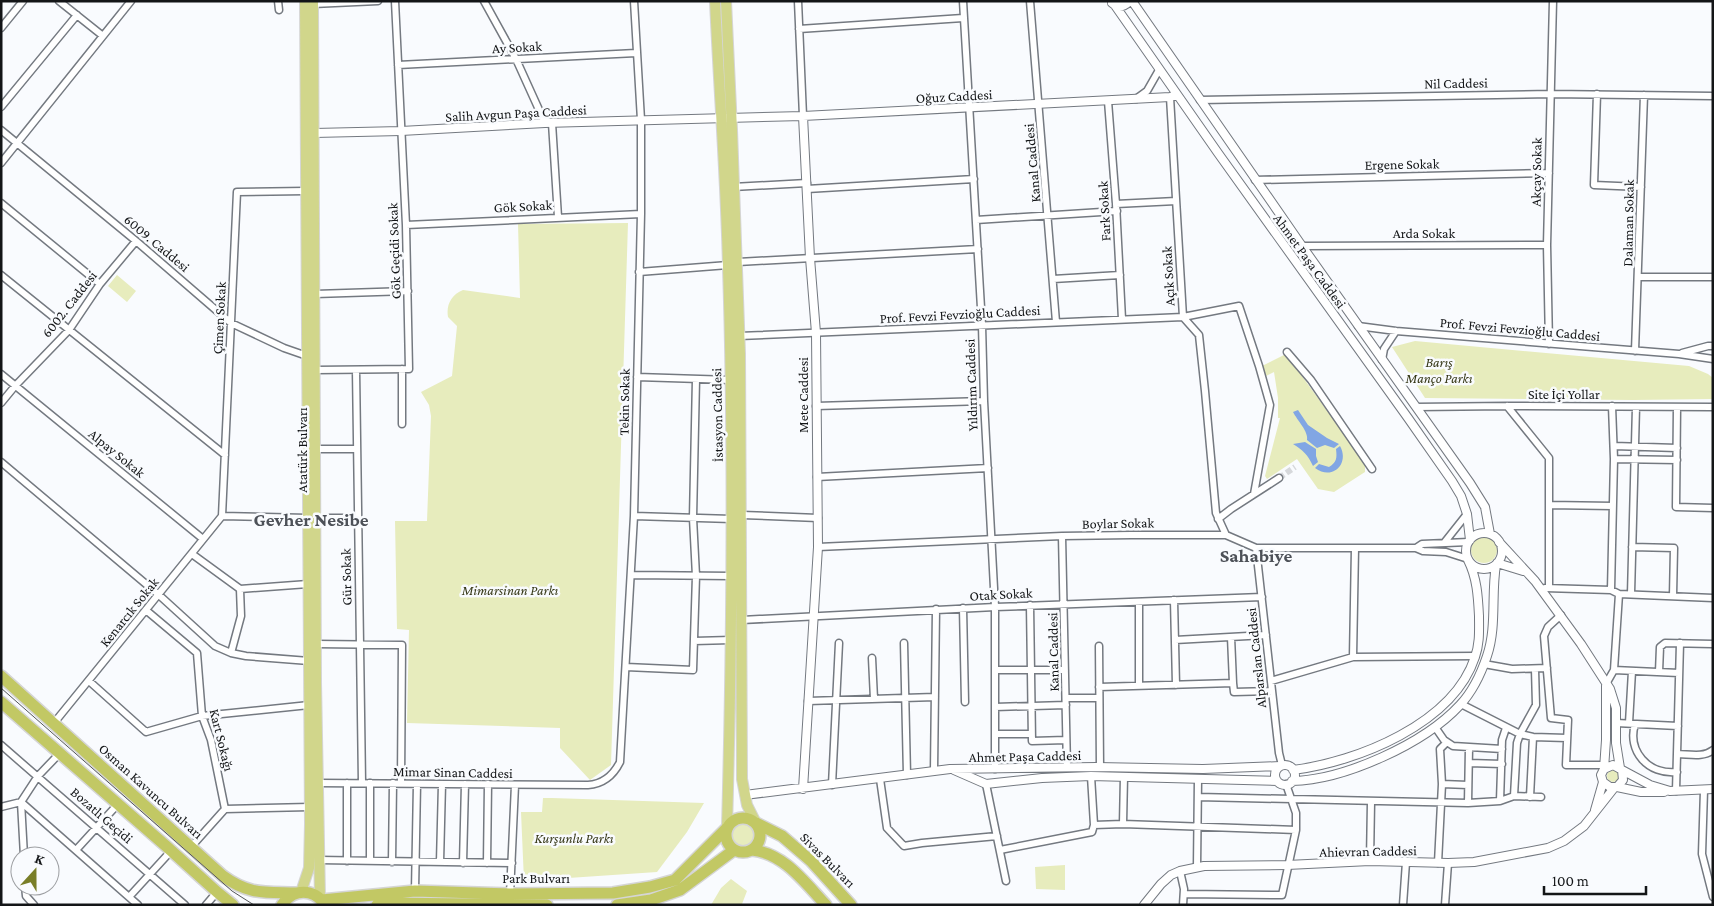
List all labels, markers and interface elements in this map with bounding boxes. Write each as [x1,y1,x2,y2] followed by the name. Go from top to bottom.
[492,38,543,56] street label: Ay Sokak
[1424,74,1488,92] street label: Nil Caddesi
[915,86,993,106] street label: Oğuz Caddesi
[445,101,587,125] street label: Salih Avgun Paşa Caddesi
[1021,122,1043,203] street label: Kanal Caddesi
[1527,137,1545,207] street label: Akçay Sokak
[1364,155,1440,173] street label: Ergene Sokak
[1619,179,1637,267] street label: Dalaman Sokak
[1094,180,1114,242] street label: Fark Sokak
[493,196,553,216] street label: Gök Sokak
[384,202,404,300] street label: Gök Geçidi Sokak
[121,211,193,275] street label: 6009. Caddesi
[1270,211,1350,312] street label: Ahmet Paşa Caddesi
[1393,225,1456,241] street label: Arda Sokak
[1158,245,1178,306] street label: Açık Sokak
[38,267,100,340] street label: 6002. Caddesi
[209,281,229,355] street label: Çimen Sokak
[879,302,1041,326] street label: Prof. Fevzi Fevzioğlu Caddesi
[1439,314,1601,344] street label: Prof. Fevzi Fevzioğlu Caddesi
[961,338,981,432] street label: Yıldırım Caddesi
[1405,354,1473,386] park label: Barış Manço Parkı
[795,357,811,433] street label: Mete Caddesi
[708,367,726,462] street label: İstasyon Caddesi
[615,368,633,436] street label: Tekin Sokak
[1528,386,1600,402] street label: Site İçi Yollar
[294,407,310,493] street label: Atatürk Bulvarı
[86,425,149,481] street label: Alpay Sokak
[253,509,369,530] district label: Gevher Nesibe
[1082,514,1154,532] street label: Boylar Sokak
[1220,545,1292,566] district label: Sahabiye
[337,548,354,606] street label: Gür Sokak
[96,574,162,650] street label: Kenarcık Sokak
[461,582,559,598] park label: Mimarsinan Parkı
[969,584,1033,604] street label: Otak Sokak
[1243,607,1269,709] street label: Alparslan Caddesi
[1044,612,1062,692] street label: Kanal Caddesi
[207,707,238,773] street label: Kart Sokağı
[96,740,207,842] street label: Osman Kavuncu Bulvarı
[968,747,1082,765] street label: Ahmet Paşa Caddesi
[393,763,513,781] street label: Mimar Sinan Caddesi
[68,784,137,847] street label: Bozatlı Geçidi
[797,829,859,891] street label: Sivas Bulvarı
[534,830,614,846] park label: Kurşunlu Parkı
[1319,842,1417,860] street label: Ahievran Caddesi
[10,846,60,896] north arrow
[33,850,48,868] text: K
[1544,864,1646,896] scale bar
[502,870,570,886] street label: Park Bulvarı
[1552,873,1589,889] text: 100 m

